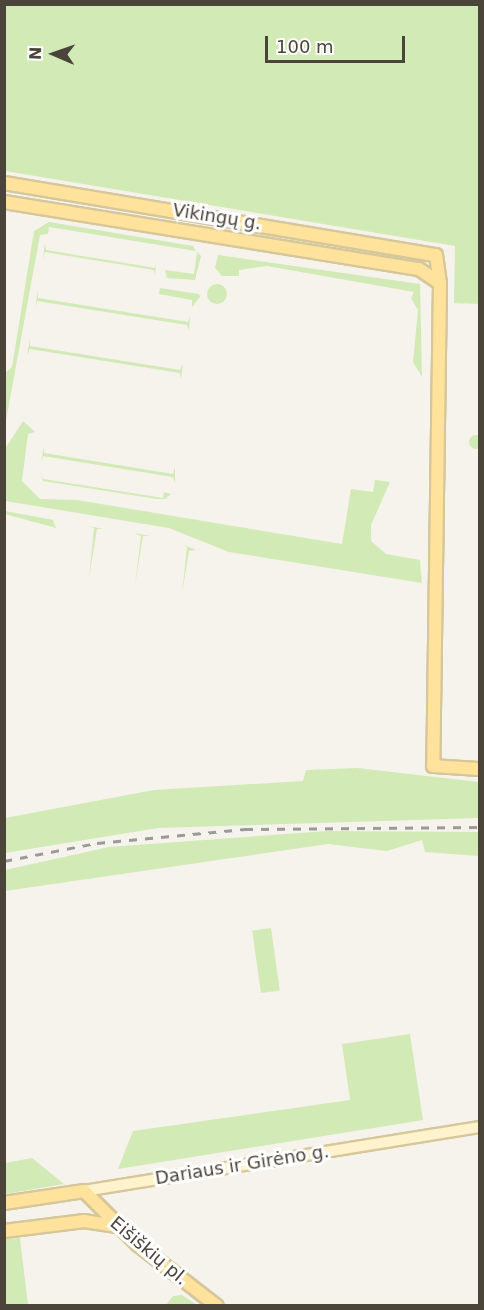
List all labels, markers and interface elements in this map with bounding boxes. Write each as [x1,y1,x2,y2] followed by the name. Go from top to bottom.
[24,24,84,84] north arrow
[268,24,408,62] scale bar
[276,36,334,57] text: 100 m
[26,46,45,60] text: N
[171,199,263,235] street label: Vikingų g.
[154,1141,330,1189] street label: Dariaus ir Girėno g.
[106,1212,192,1290] street label: Eišiškių pl.

